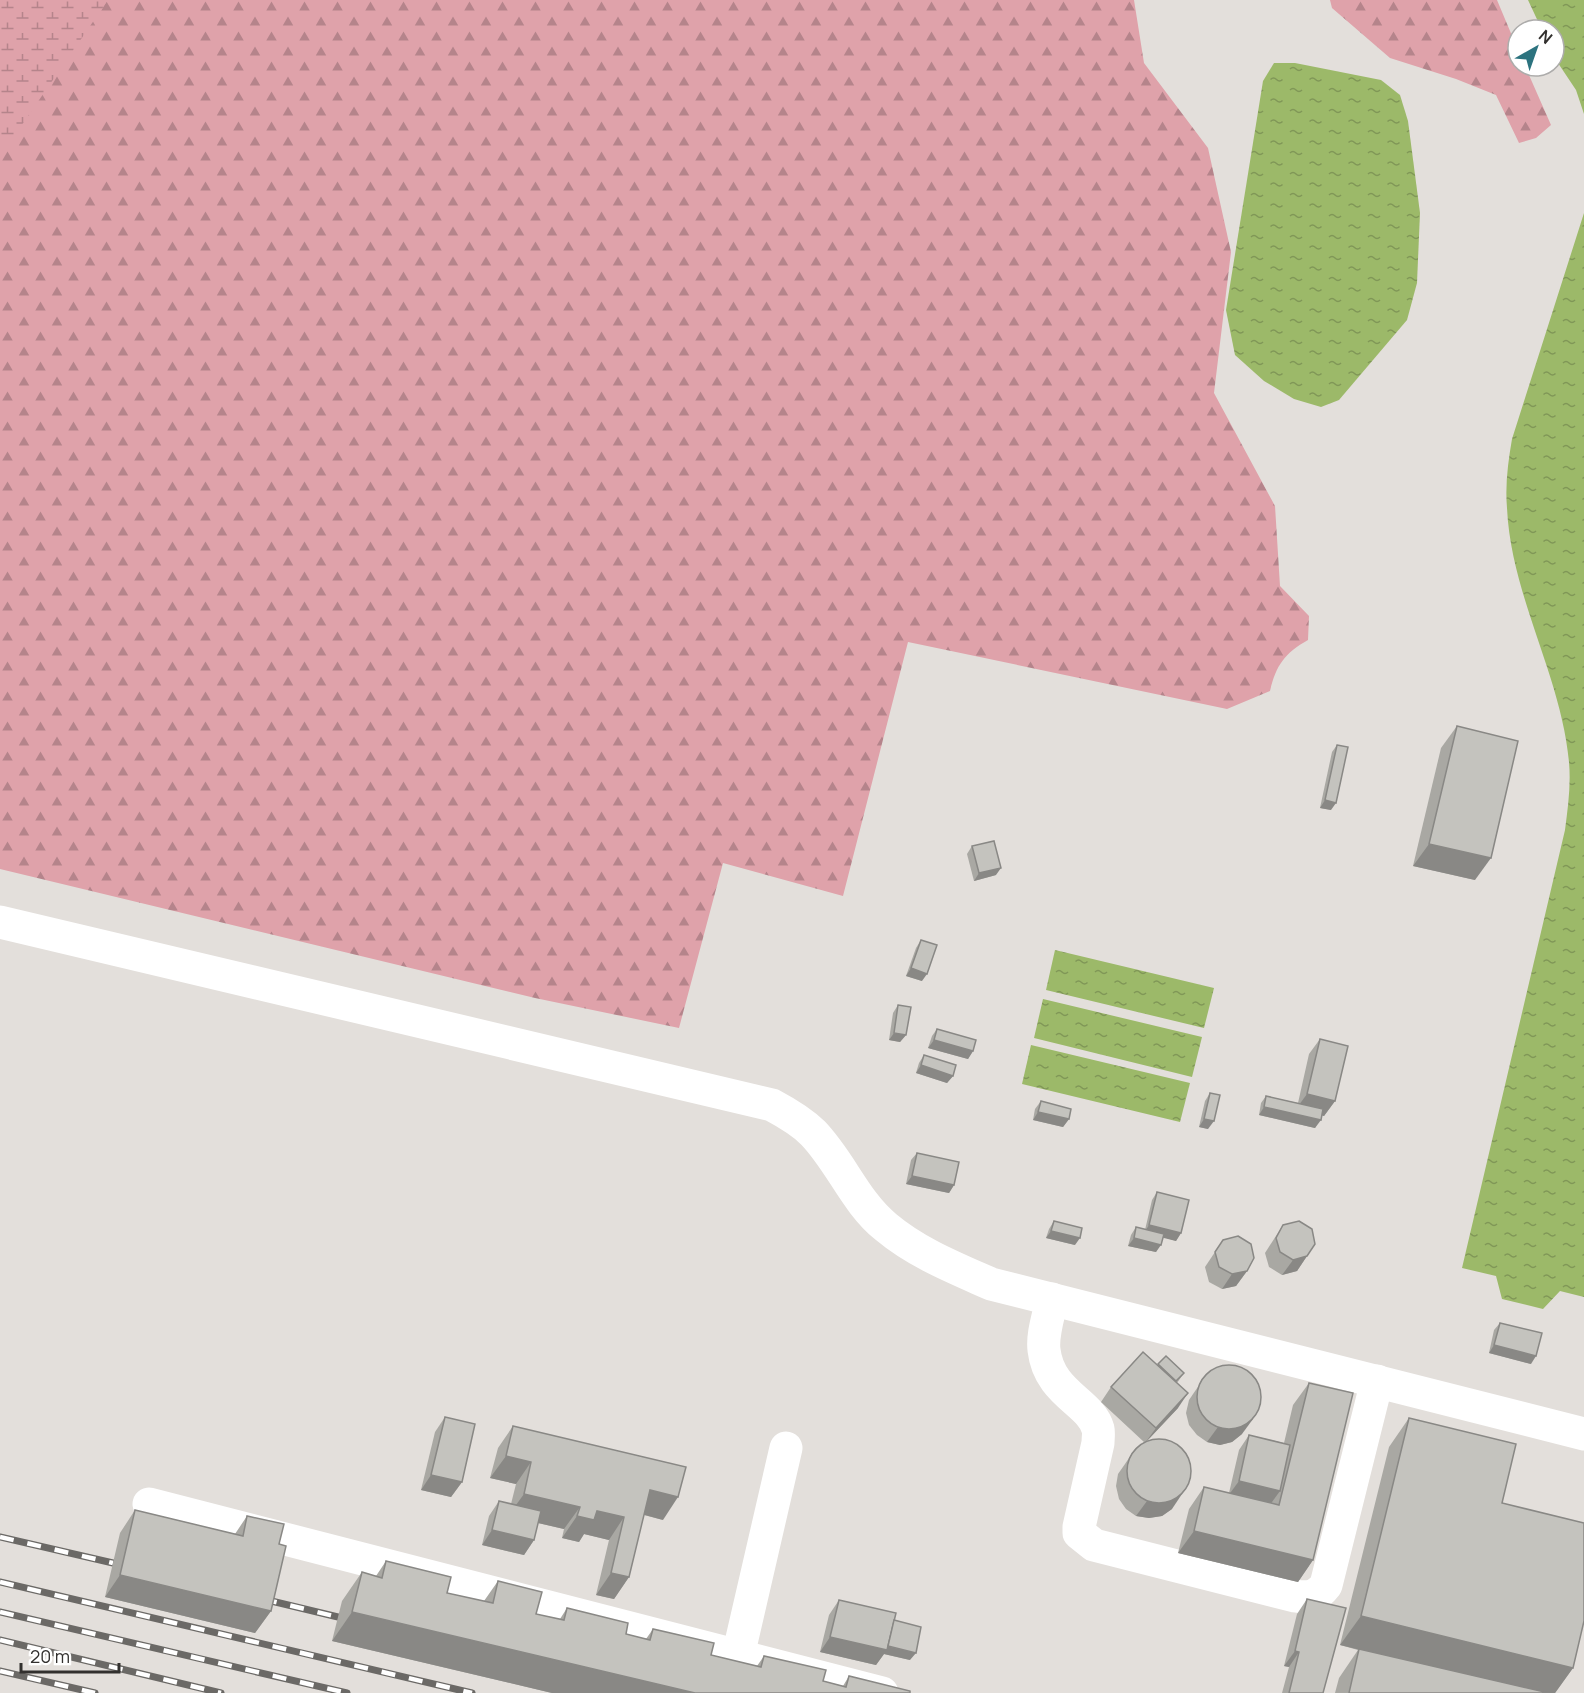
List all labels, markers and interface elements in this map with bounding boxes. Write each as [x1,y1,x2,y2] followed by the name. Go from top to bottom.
[1506,18,1566,78] north arrow
[1534,24,1557,49] text: N
[21,1636,118,1674] scale bar
[30,1644,70,1668] text: 20 m

